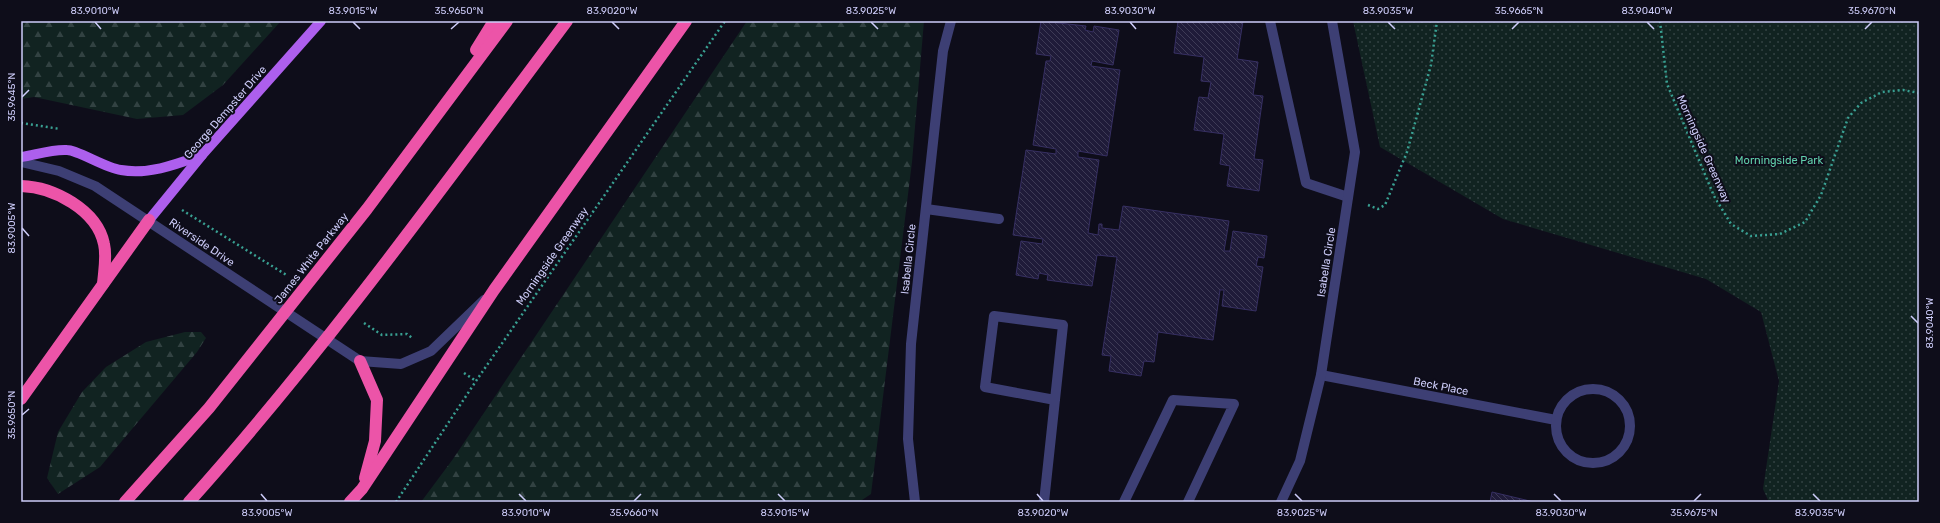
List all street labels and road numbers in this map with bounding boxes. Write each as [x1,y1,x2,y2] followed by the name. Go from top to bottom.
[182,63,269,161] street label: George Dempster Drive
[1674,93,1733,205] street label: Morningside Greenway
[514,205,591,308] street label: Morningside Greenway
[272,210,351,306] street label: James White Parkway
[166,216,237,269] street label: Riverside Drive
[898,223,919,295] street label: Isabella Circle
[1315,226,1338,298] street label: Isabella Circle
[1412,375,1470,398] street label: Beck Place

